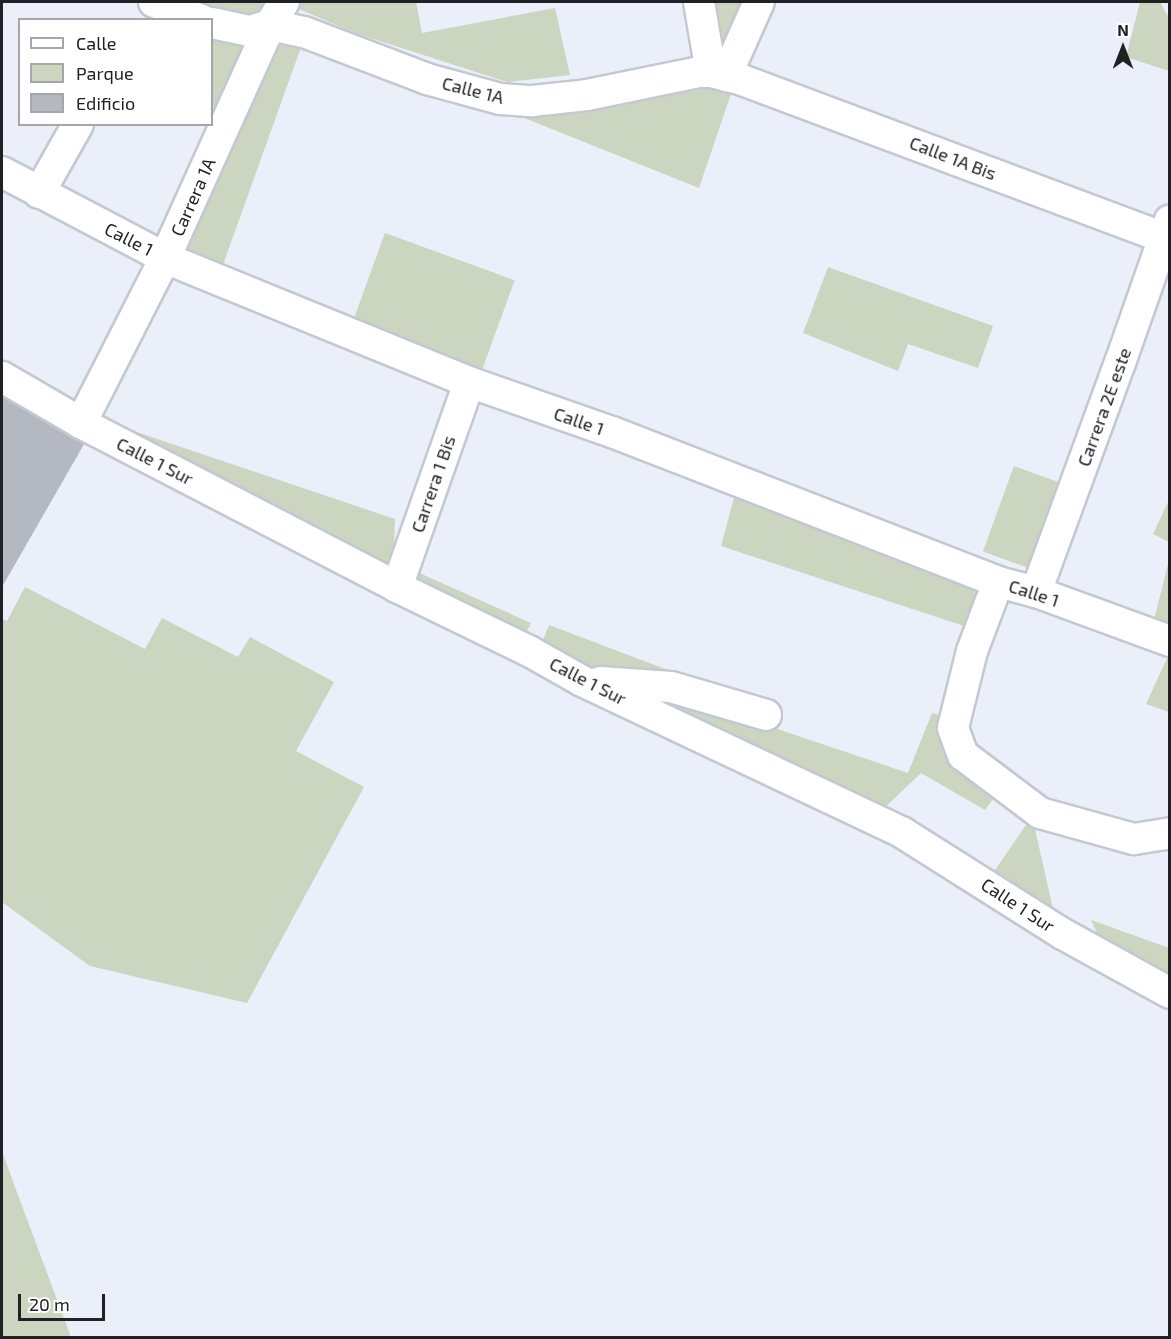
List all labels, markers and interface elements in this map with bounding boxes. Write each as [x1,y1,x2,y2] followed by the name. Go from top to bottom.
[18,18,213,126] legend
[1093,18,1153,78] north arrow
[1117,20,1129,39] text: N
[76,32,117,54] text: Calle
[76,62,134,84] text: Parque
[440,72,506,108] street label: Calle 1A
[76,92,135,114] text: Edificio
[906,131,1000,185] street label: Calle 1A Bis
[166,154,220,240] street label: Carrera 1A
[101,218,157,260] street label: Calle 1
[1073,345,1135,469] street label: Carrera 2E este
[551,402,607,440] street label: Calle 1
[113,432,197,490] street label: Calle 1 Sur
[406,433,460,535] street label: Carrera 1 Bis
[1006,575,1062,611] street label: Calle 1
[546,652,630,710] street label: Calle 1 Sur
[977,873,1059,937] street label: Calle 1 Sur
[21,1282,108,1320] scale bar
[29,1293,70,1315] text: 20 m

